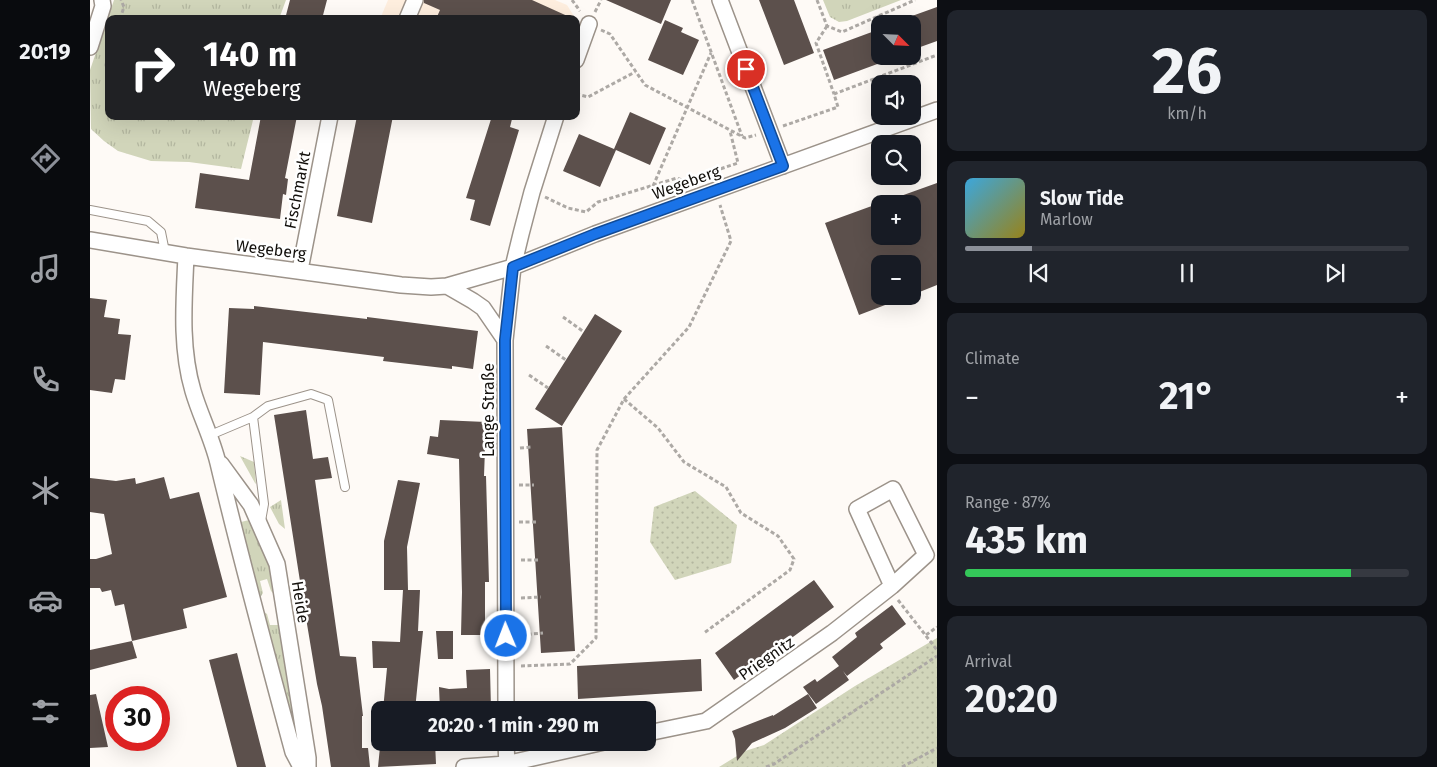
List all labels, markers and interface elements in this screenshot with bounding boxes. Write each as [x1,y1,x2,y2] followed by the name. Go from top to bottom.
[871,15,921,65] north arrow
[871,15,921,305] map controls
[1152,32,1222,110] text: 26
[203,33,297,75] text: 140 m
[120,35,185,100] icon: right
[19,38,71,65] text: 20:19
[725,48,767,90] pin
[732,55,760,83] icon: arrive
[203,75,301,102] text: Wegeberg
[871,75,921,125] button: sound
[1167,104,1207,123] text: km/h
[871,135,921,185] button: search
[28,141,63,176] icon: directions
[281,149,314,231] street label: Fischmarkt
[650,161,723,204] street label: Wegeberg
[1040,187,1124,210] text: Slow Tide
[871,195,921,245] button: +
[1040,210,1093,229] text: Marlow
[235,236,308,263] street label: Wegeberg
[28,251,63,286] icon: music
[871,255,921,305] button: −
[1025,259,1053,287] icon: previous
[1173,259,1201,287] icon: pause
[1321,259,1349,287] icon: next
[965,349,1020,368] text: Climate
[28,362,63,397] icon: phone
[479,363,498,457] street label: Lange Straße
[1159,373,1215,419] text: 21°
[965,381,979,414] text: −
[1395,381,1409,414] text: +
[28,473,63,508] icon: climate
[965,493,1051,512] text: Range · 87%
[965,517,1088,563] text: 435 km
[288,580,313,625] street label: Heide
[28,583,63,618] icon: car
[479,609,531,661] position arrow
[735,632,798,684] street label: Priegnitz
[965,652,1012,671] text: Arrival
[965,676,1058,722] text: 20:20
[105,686,170,751] speed limit sign: 30
[28,694,63,729] icon: filters
[428,714,599,737] text: 20:20 · 1 min · 290 m

